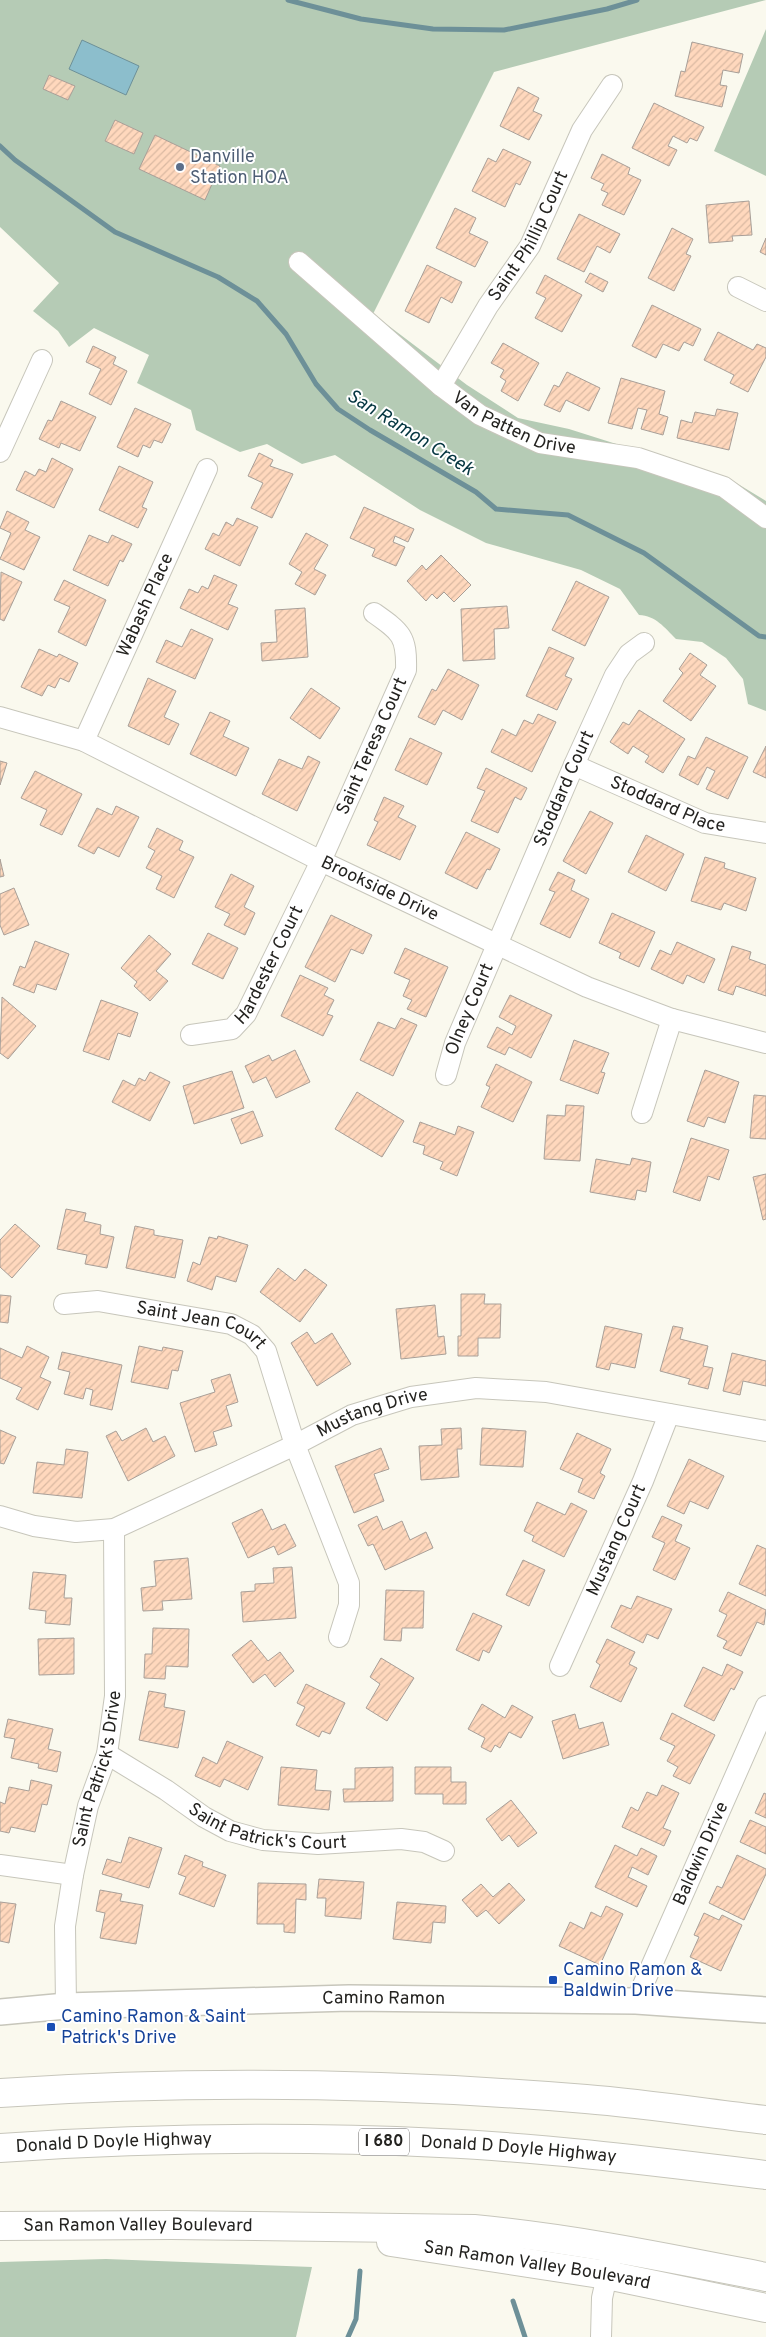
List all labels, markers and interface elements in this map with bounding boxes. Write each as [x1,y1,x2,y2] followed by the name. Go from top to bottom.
[190,146,289,190] place label: Danville Station HOA
[174,161,186,173] marker: Danville Station HOA
[483,167,574,306] street label: Saint Phillip Court
[342,384,478,482] water label: San Ramon Creek
[447,386,577,460] street label: Van Patten Drive
[112,550,179,661] street label: Wabash Place
[331,674,413,818] street label: Saint Teresa Court
[529,727,600,850] street label: Stoddard Court
[606,771,727,838] street label: Stoddard Place
[317,851,442,927] street label: Brookside Drive
[230,902,309,1030] street label: Hardester Court
[441,960,499,1058] street label: Olney Court
[135,1296,271,1355] street label: Saint Jean Court
[313,1383,429,1443] street label: Mustang Drive
[581,1481,652,1600] street label: Mustang Court
[68,1690,127,1849] street label: Saint Patrick's Drive
[183,1798,347,1856] street label: Saint Patrick's Court
[668,1798,734,1909] street label: Baldwin Drive
[563,1959,702,2003] place label: Camino Ramon & Baldwin Drive
[547,1974,559,1986] marker: Camino Ramon & Baldwin Drive
[322,1986,445,2011] street label: Camino Ramon
[61,2006,246,2050] place label: Camino Ramon & Saint Patrick's Drive
[45,2021,57,2033] marker: Camino Ramon & Saint Patrick's Drive
[15,2128,212,2158] street label: Donald D Doyle Highway
[359,2128,409,2156] road number: I 680
[420,2131,618,2169] street label: Donald D Doyle Highway
[23,2213,253,2238] street label: San Ramon Valley Boulevard
[422,2236,653,2295] street label: San Ramon Valley Boulevard

